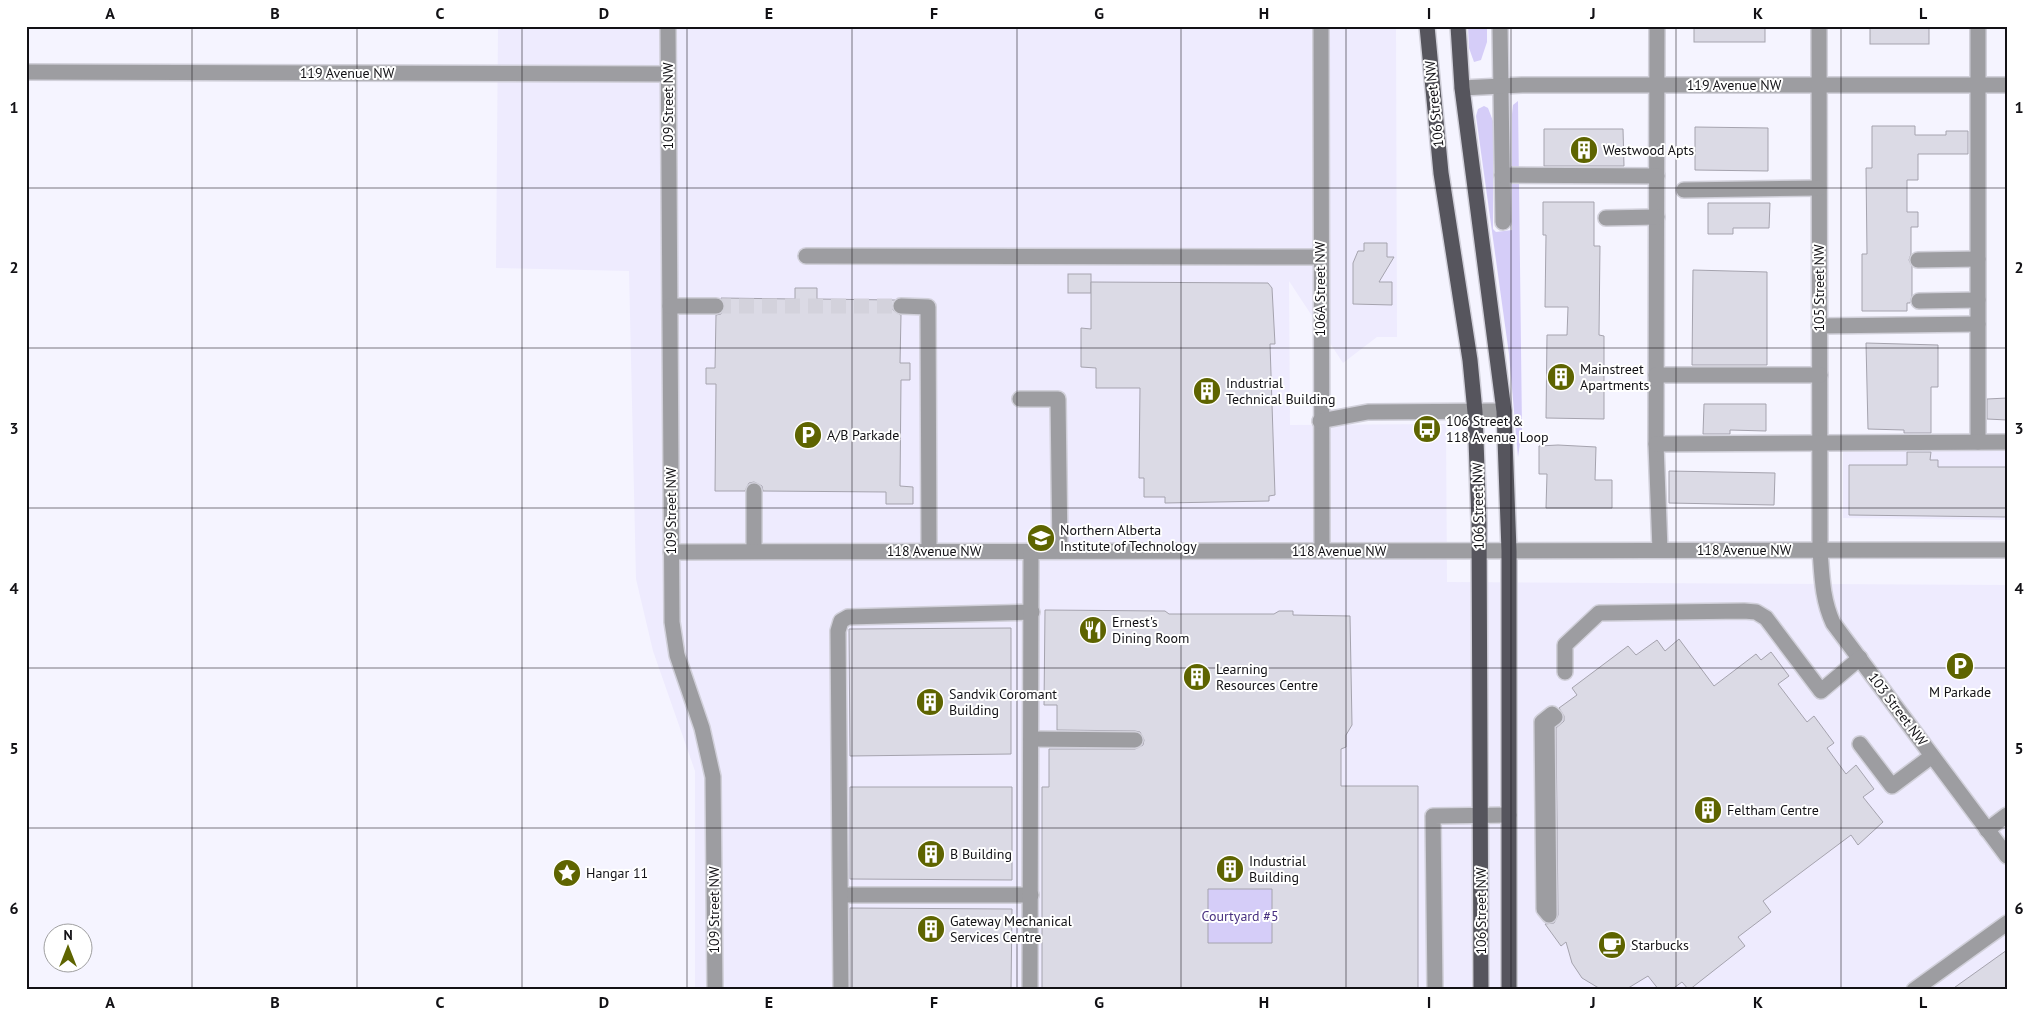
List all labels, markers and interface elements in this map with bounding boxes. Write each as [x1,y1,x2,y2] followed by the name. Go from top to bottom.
[105,3,115,23] text: A
[270,3,280,23] text: B
[436,3,445,23] text: C
[599,3,609,23] text: D
[765,3,773,23] text: E
[930,3,938,23] text: F
[1094,3,1104,23] text: G
[1259,3,1269,23] text: H
[1427,3,1431,23] text: I
[1589,3,1596,23] text: J
[1753,3,1763,23] text: K
[1919,3,1928,23] text: L
[1420,59,1448,148] street label: 106 Street NW
[659,62,677,150] street label: 109 Street NW
[300,64,395,82] street label: 119 Avenue NW
[1687,76,1782,94] street label: 119 Avenue NW
[9,97,19,117] text: 1
[2014,97,2024,117] text: 1
[1569,135,1599,165] building icon: Westwood Apts
[1603,141,1694,159] place label: Westwood Apts
[1311,241,1329,336] street label: 106A Street NW
[1810,244,1828,332] street label: 105 Street NW
[9,257,19,277] text: 2
[2014,257,2024,277] text: 2
[1580,360,1650,394] place label: Mainstreet Apartments
[1546,362,1576,392] building icon: Mainstreet Apartments
[1226,374,1335,408] place label: Industrial Technical Building
[1192,376,1222,406] building icon: Industrial Technical Building
[1446,412,1549,446] place label: 106 Street & 118 Avenue Loop
[1412,414,1442,444] bus stop icon: 106 Street & 118 Avenue Loop
[9,418,19,438] text: 3
[2014,418,2024,438] text: 3
[793,420,823,450] parking icon: A/B Parkade
[827,426,899,444] place label: A/B Parkade
[1468,462,1488,550] street label: 106 Street NW
[662,467,680,555] street label: 109 Street NW
[1060,521,1197,555] place label: Northern Alberta Institute of Technology
[1026,523,1056,553] school or university icon: Northern Alberta Institute of Technology
[1697,541,1792,559] street label: 118 Avenue NW
[887,542,982,560] street label: 118 Avenue NW
[1292,542,1387,560] street label: 118 Avenue NW
[9,578,19,598] text: 4
[2014,578,2024,598] text: 4
[1112,613,1189,647] place label: Ernest's Dining Room
[1078,615,1108,645] restaurant icon: Ernest's Dining Room
[1945,651,1975,681] parking icon: M Parkade
[1216,660,1318,694] place label: Learning Resources Centre
[1182,662,1212,692] building icon: Learning Resources Centre
[1865,669,1932,750] street label: 103 Street NW
[1929,683,1991,701] place label: M Parkade
[949,685,1057,719] place label: Sandvik Coromant Building
[915,687,945,717] building icon: Sandvik Coromant Building
[9,738,19,758] text: 5
[2014,738,2024,758] text: 5
[1693,795,1723,825] building icon: Feltham Centre
[1727,801,1819,819] place label: Feltham Centre
[916,839,946,869] building icon: B Building
[950,845,1012,863] place label: B Building
[1249,852,1306,886] place label: Industrial Building
[1215,854,1245,884] building icon: Industrial Building
[552,858,582,888] place icon: Hangar 11
[586,864,648,882] place label: Hangar 11
[705,866,723,954] street label: 109 Street NW
[1472,867,1490,955] street label: 106 Street NW
[9,898,19,918] text: 6
[2014,898,2024,918] text: 6
[1201,907,1279,925] park label: Courtyard #5
[950,912,1072,946] place label: Gateway Mechanical Services Centre
[916,914,946,944] building icon: Gateway Mechanical Services Centre
[42,924,92,974] north arrow
[63,926,73,944] text: N
[1597,930,1627,960] cafe icon: Starbucks
[1631,936,1689,954] place label: Starbucks
[105,992,115,1012] text: A
[270,992,280,1012] text: B
[436,992,445,1012] text: C
[599,992,609,1012] text: D
[765,992,773,1012] text: E
[930,992,938,1012] text: F
[1094,992,1104,1012] text: G
[1259,992,1269,1012] text: H
[1427,992,1431,1012] text: I
[1589,992,1596,1012] text: J
[1753,992,1763,1012] text: K
[1919,992,1928,1012] text: L

